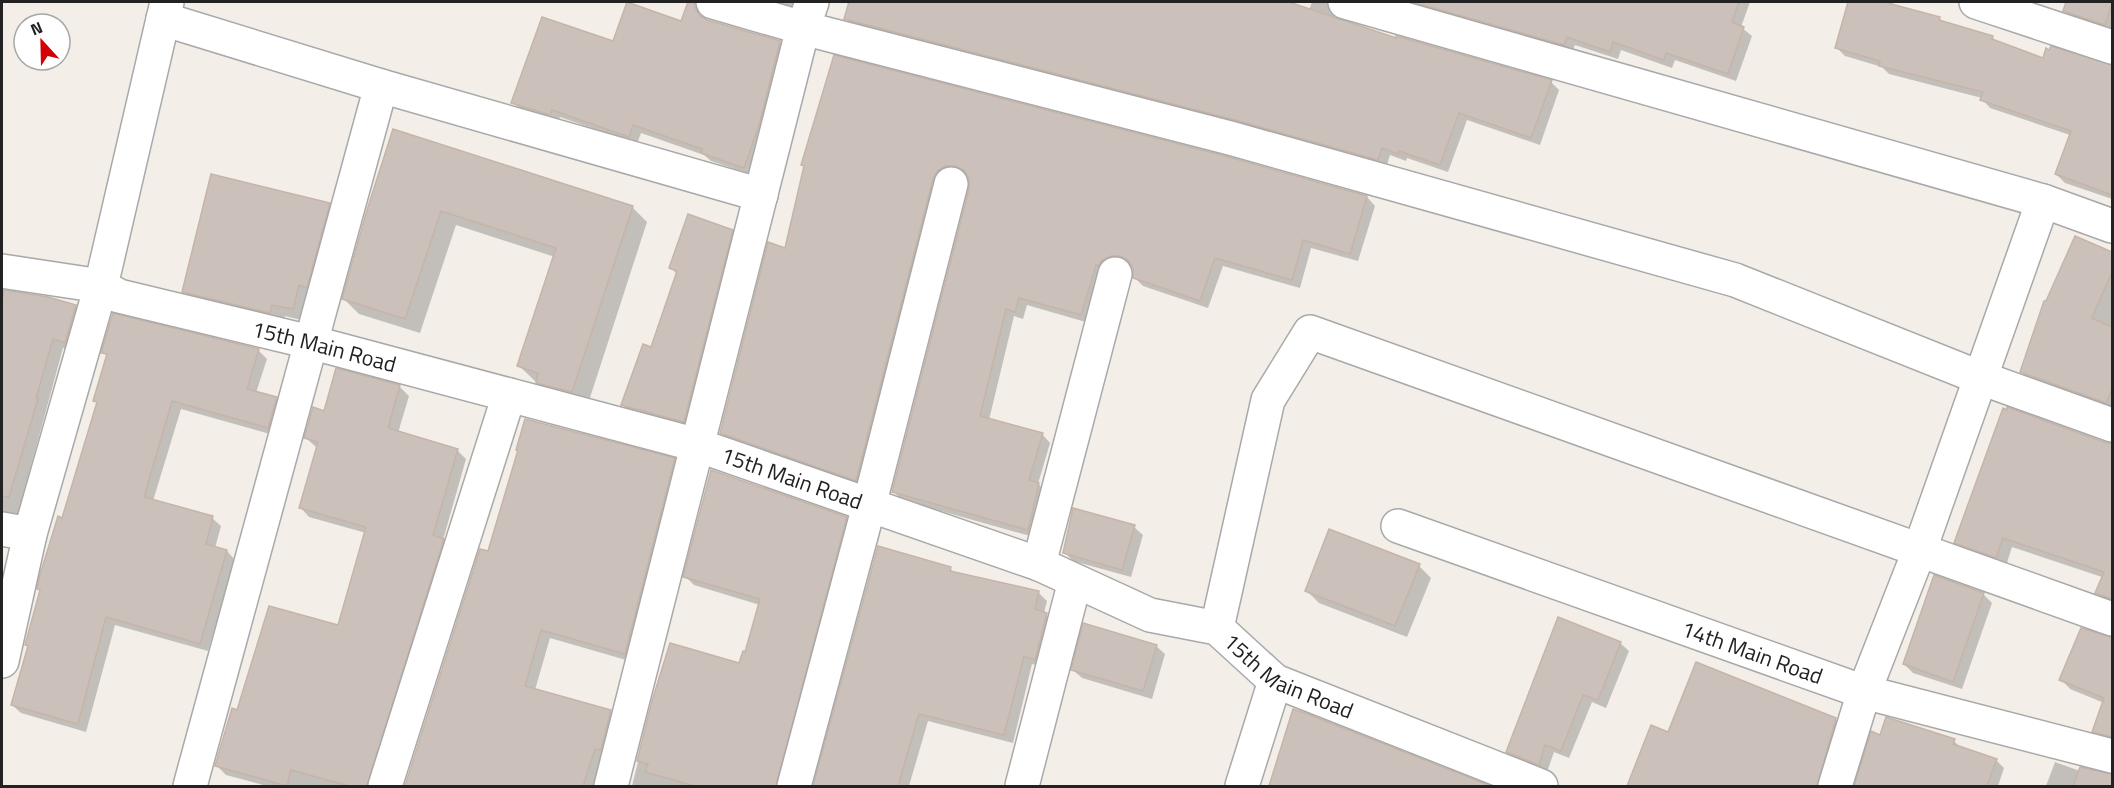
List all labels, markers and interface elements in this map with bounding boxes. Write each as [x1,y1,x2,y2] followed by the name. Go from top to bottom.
[12,12,72,72] north arrow
[27,15,46,41] text: N
[249,312,400,381] street label: 15th Main Road
[716,438,867,518] street label: 15th Main Road
[1677,611,1827,693] street label: 14th Main Road
[1216,625,1359,727] street label: 15th Main Road

